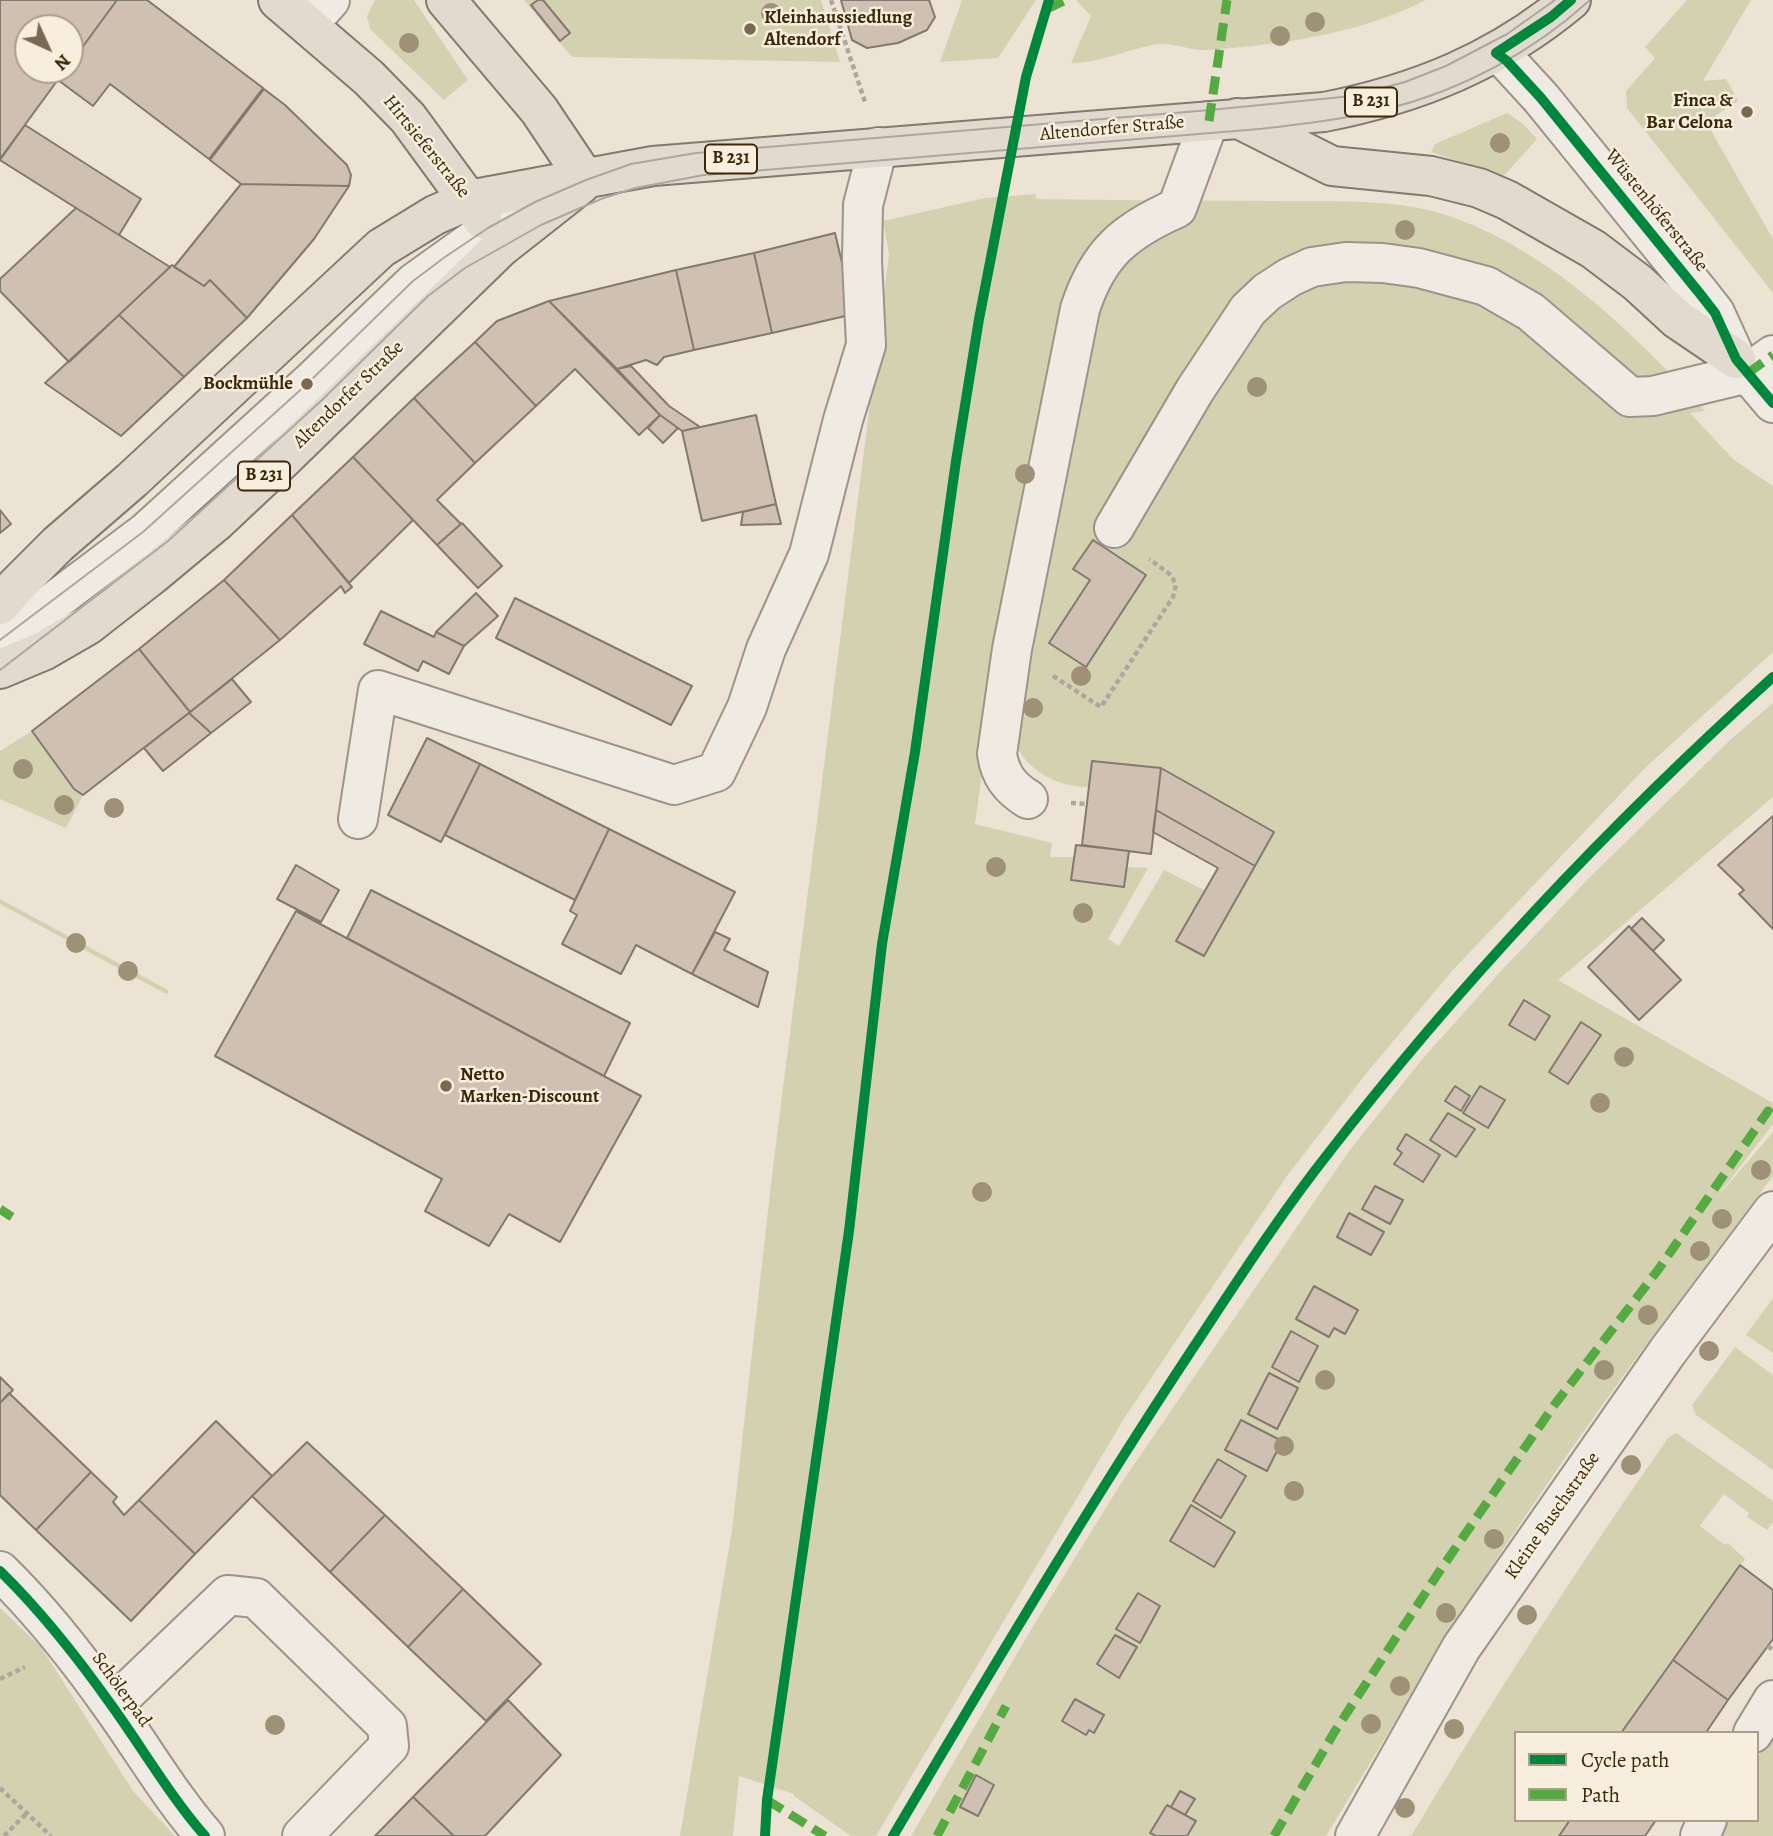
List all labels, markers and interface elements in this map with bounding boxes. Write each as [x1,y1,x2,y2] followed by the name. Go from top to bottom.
[764,7,912,51] place label: Kleinhaussiedlung Altendorf
[14,14,84,84] north arrow
[742,21,758,37] marker: Kleinhaussiedlung Altendorf
[48,48,77,77] text: N
[1345,88,1397,116] road number: B 231
[1646,90,1733,134] place label: Finca & Bar Celona
[378,91,474,203] street label: Hirtsieferstraße
[1739,104,1755,120] marker: Finca & Bar Celona
[1039,111,1185,147] street label: Altendorfer Straße
[705,144,757,174] road number: B 231
[1600,145,1712,277] street label: Wüstenhöferstraße
[289,336,409,454] street label: Altendorfer Straße
[203,373,293,395] place label: Bockmühle
[299,376,315,392] marker: Bockmühle
[238,462,290,490] road number: B 231
[460,1064,599,1108] place label: Netto Marken-Discount
[438,1078,454,1094] marker: Netto Marken-Discount
[1501,1448,1605,1584] street label: Kleine Buschstraße
[86,1648,156,1732] street label: Schölerpad
[1514,1731,1759,1822] legend
[1581,1746,1670,1774] text: Cycle path
[1581,1781,1620,1809] text: Path

